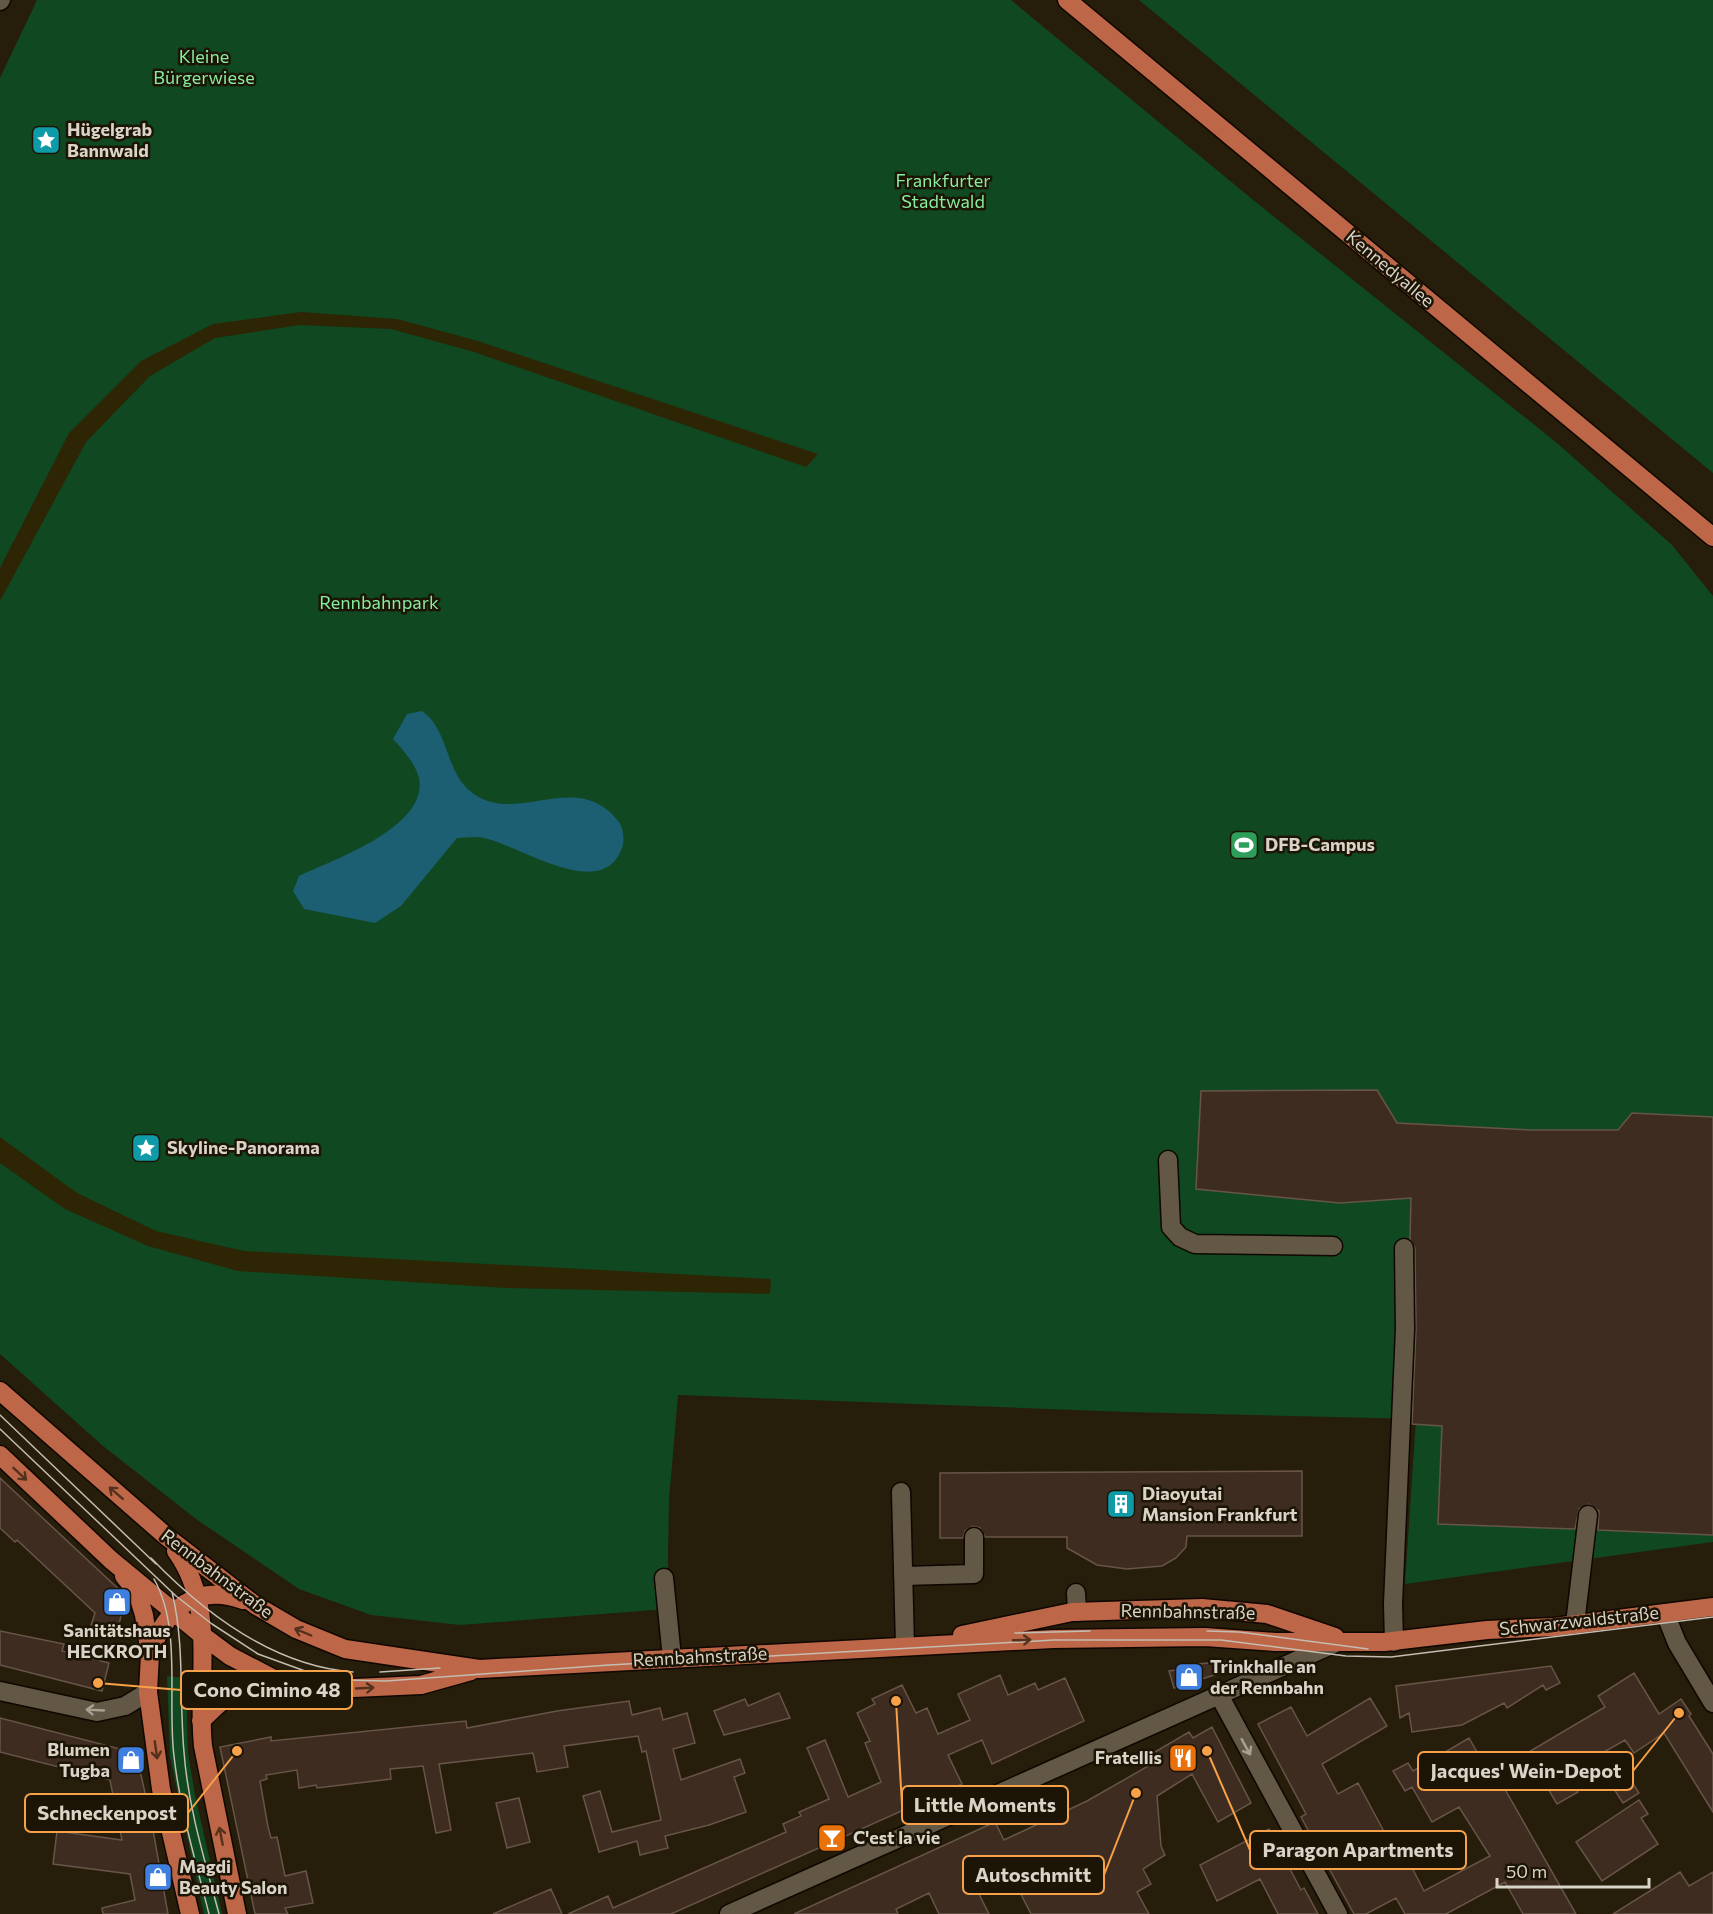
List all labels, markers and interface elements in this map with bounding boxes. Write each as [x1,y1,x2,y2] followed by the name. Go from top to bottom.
[153,45,255,88] park label: Kleine Bürgerwiese
[67,118,152,161] place label: Hügelgrab Bannwald
[30,124,62,156] place icon: Hügelgrab Bannwald
[896,169,990,212] park label: Frankfurter Stadtwald
[1342,225,1439,311] street label: Kennedyallee
[319,591,439,613] park label: Rennbahnpark
[1228,829,1260,861] sports icon: DFB-Campus
[1265,833,1375,855] place label: DFB-Campus
[130,1132,162,1164] place icon: Skyline-Panorama
[167,1136,320,1158] place label: Skyline-Panorama
[13,1467,28,1482] one-way arrow
[1142,1482,1298,1525] place label: Diaoyutai Mansion Frankfurt
[109,1486,124,1500] one-way arrow
[1105,1488,1137,1520] building icon: Diaoyutai Mansion Frankfurt
[157,1524,278,1623] street label: Rennbahnstraße
[101,1586,133,1618] shop icon: Sanitätshaus HECKROTH
[1121,1599,1256,1623] street label: Rennbahnstraße
[1498,1601,1660,1639] street label: Schwarzwaldstraße
[63,1619,171,1662] place label: Sanitätshaus HECKROTH
[294,1626,312,1637] one-way arrow
[1012,1634,1032,1646] one-way arrow
[632,1641,768,1671] street label: Rennbahnstraße
[1210,1655,1324,1698] place label: Trinkhalle an der Rennbahn
[1173,1661,1205,1693] shop icon: Trinkhalle an der Rennbahn
[181,1671,352,1709] callout: Cono Cimino 48
[193,1677,341,1701] text: Cono Cimino 48
[355,1682,375,1693] one-way arrow
[85,1704,105,1715] one-way arrow
[1241,1737,1252,1755] one-way arrow
[47,1738,110,1781] place label: Blumen Tugba
[151,1739,162,1759] one-way arrow
[1167,1742,1199,1774] restaurant icon: Fratellis
[115,1744,147,1776] shop icon: Blumen Tugba
[1095,1746,1162,1768] place label: Fratellis
[1418,1752,1633,1790] callout: Jacques' Wein-Depot
[1430,1758,1622,1782] text: Jacques' Wein-Depot
[902,1786,1068,1824] callout: Little Moments
[914,1792,1056,1816] text: Little Moments
[25,1794,188,1832] callout: Schneckenpost
[37,1800,177,1824] text: Schneckenpost
[816,1822,848,1854] bar icon: C'est la vie
[853,1826,940,1848] place label: C'est la vie
[215,1827,226,1847] one-way arrow
[1250,1831,1466,1869] callout: Paragon Apartments
[1262,1837,1454,1861] text: Paragon Apartments
[1497,1851,1648,1889] scale bar
[179,1855,287,1898] place label: Magdi Beauty Salon
[963,1856,1104,1894] callout: Autoschmitt
[1506,1860,1547,1882] text: 50 m
[142,1861,174,1893] shop icon: Magdi Beauty Salon
[975,1862,1091,1886] text: Autoschmitt

